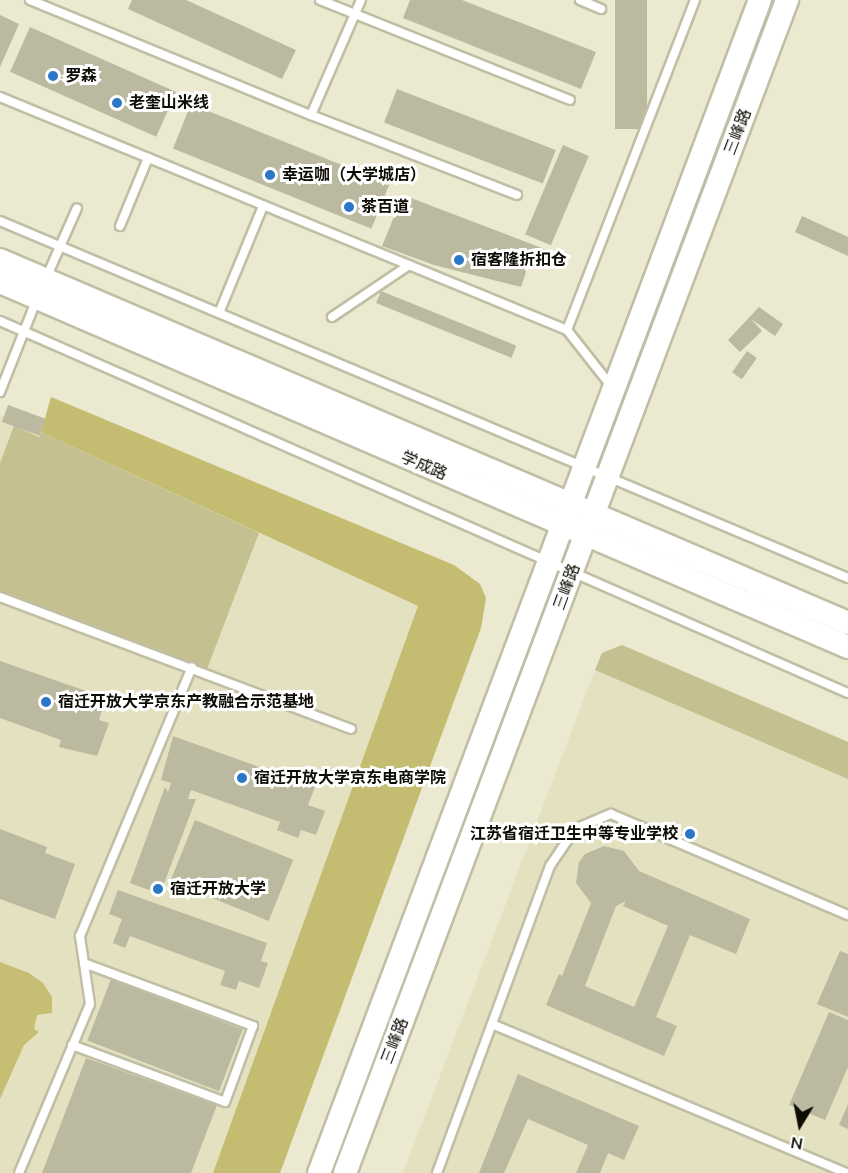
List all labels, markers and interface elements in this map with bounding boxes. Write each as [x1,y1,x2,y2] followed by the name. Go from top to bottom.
[65,66,97,86] place label: 罗森
[46,69,60,83] marker: 罗森
[129,93,209,113] place label: 老奎山米线
[110,96,124,110] marker: 老奎山米线
[720,106,756,158] street label: 三峰路
[282,165,426,185] place label: 幸运咖（大学城店）
[263,168,277,182] marker: 幸运咖（大学城店）
[361,197,409,217] place label: 茶百道
[342,200,356,214] marker: 茶百道
[471,250,567,270] place label: 宿客隆折扣仓
[452,253,466,267] marker: 宿客隆折扣仓
[398,448,450,484] street label: 学成路
[550,561,584,613] street label: 三峰路
[58,692,314,712] place label: 宿迁开放大学京东产教融合示范基地
[39,695,53,709] marker: 宿迁开放大学京东产教融合示范基地
[254,768,446,788] place label: 宿迁开放大学京东电商学院
[235,771,249,785] marker: 宿迁开放大学京东电商学院
[470,824,678,844] place label: 江苏省宿迁卫生中等专业学校
[683,827,697,841] marker: 江苏省宿迁卫生中等专业学校
[170,879,266,899] place label: 宿迁开放大学
[151,882,165,896] marker: 宿迁开放大学
[377,1015,413,1067] street label: 三峰路
[770,1095,830,1155] north arrow
[789,1131,805,1155] text: N

